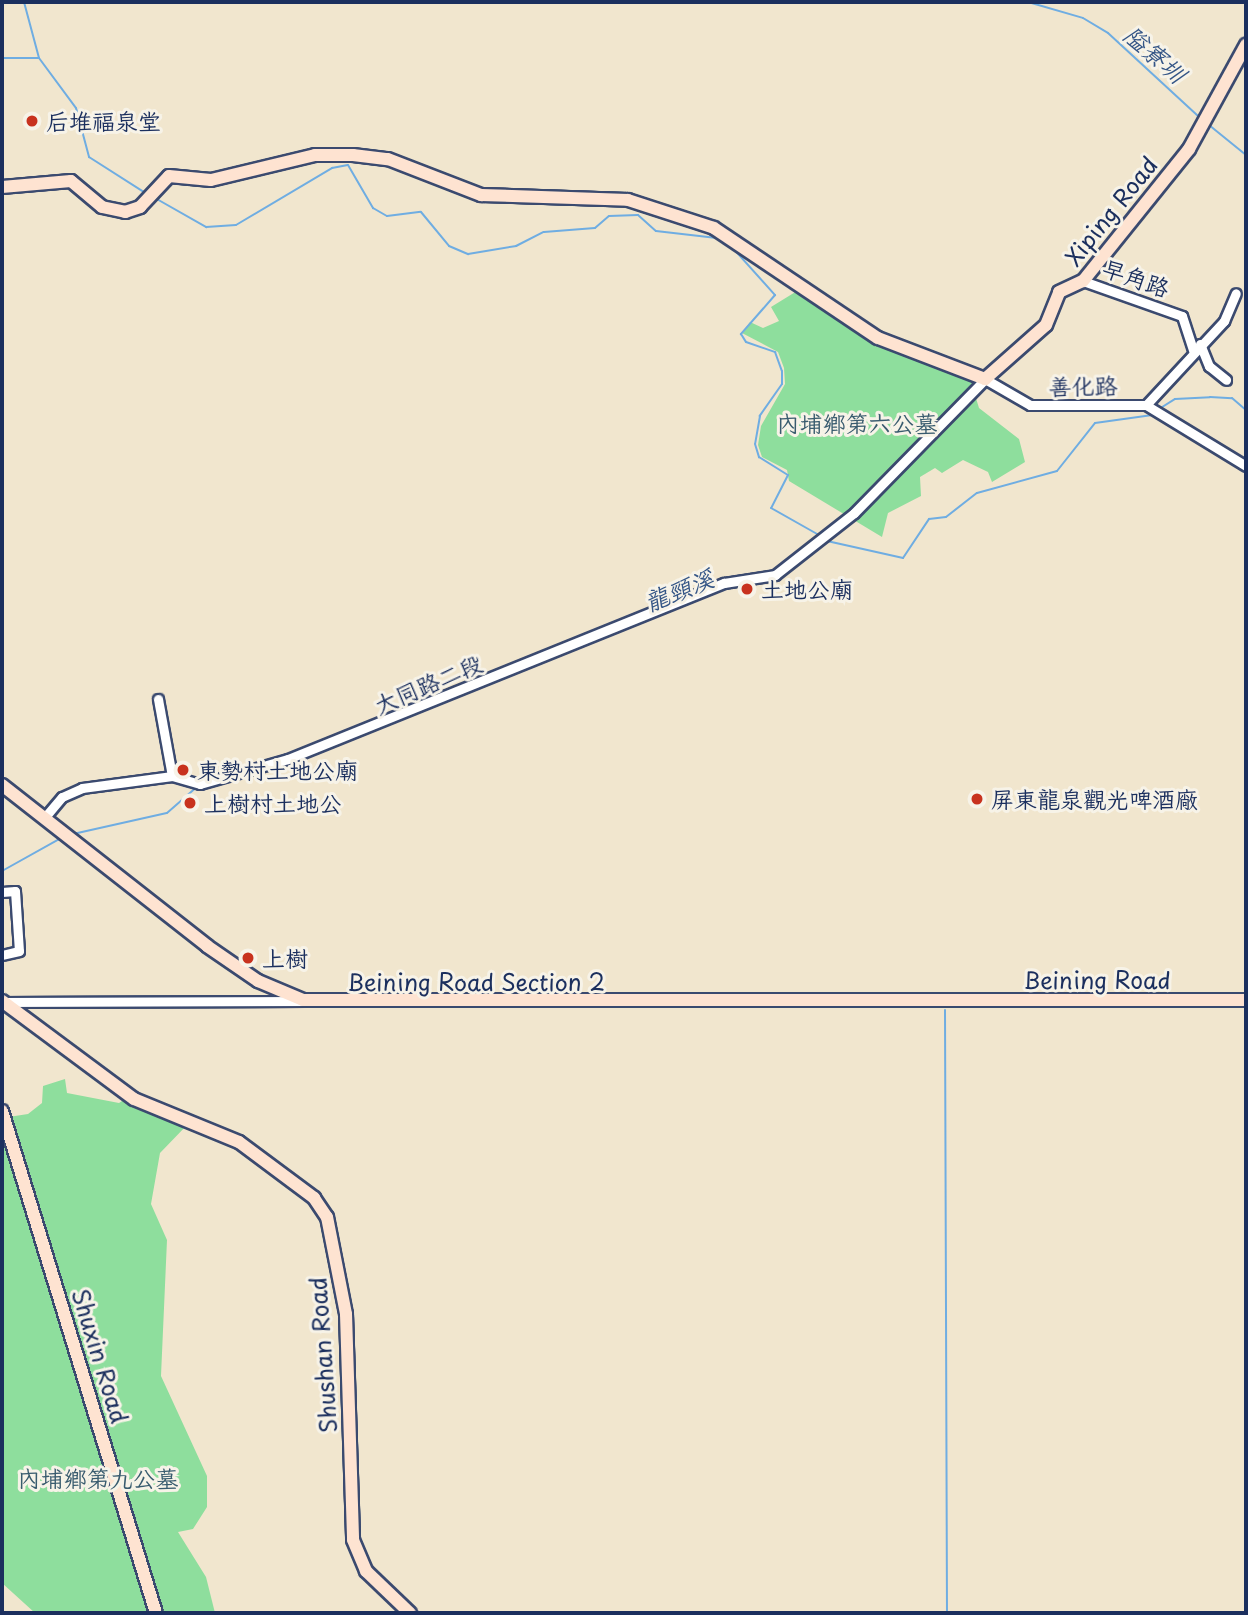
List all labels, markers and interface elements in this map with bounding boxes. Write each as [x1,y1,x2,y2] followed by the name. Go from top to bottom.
[1118,20,1192,88] water label: 隘寮圳
[46,107,161,135] place label: 后堆福泉堂
[24,113,40,129] marker: 后堆福泉堂
[1059,151,1163,271] street label: Xiping Road
[1099,254,1173,302] street label: 早角路
[1048,372,1118,400] street label: 善化路
[777,409,937,437] park label: 內埔鄉第六公墓
[640,563,718,617] water label: 龍頸溪
[761,575,853,603] place label: 土地公廟
[739,581,755,597] marker: 土地公廟
[370,649,486,719] street label: 大同路二段
[197,756,358,784] place label: 東勢村土地公廟
[175,762,191,778] marker: 東勢村土地公廟
[991,785,1198,813] place label: 屏東龍泉觀光啤酒廠
[204,789,342,817] place label: 上樹村土地公
[969,791,985,807] marker: 屏東龍泉觀光啤酒廠
[182,795,198,811] marker: 上樹村土地公
[262,944,308,972] place label: 上樹
[240,950,256,966] marker: 上樹
[1024,966,1170,994] street label: Beining Road
[347,968,605,996] street label: Beining Road Section 2
[304,1276,342,1434] street label: Shushan Road
[67,1286,133,1426] street label: Shuxin Road
[18,1464,178,1492] park label: 內埔鄉第九公墓

